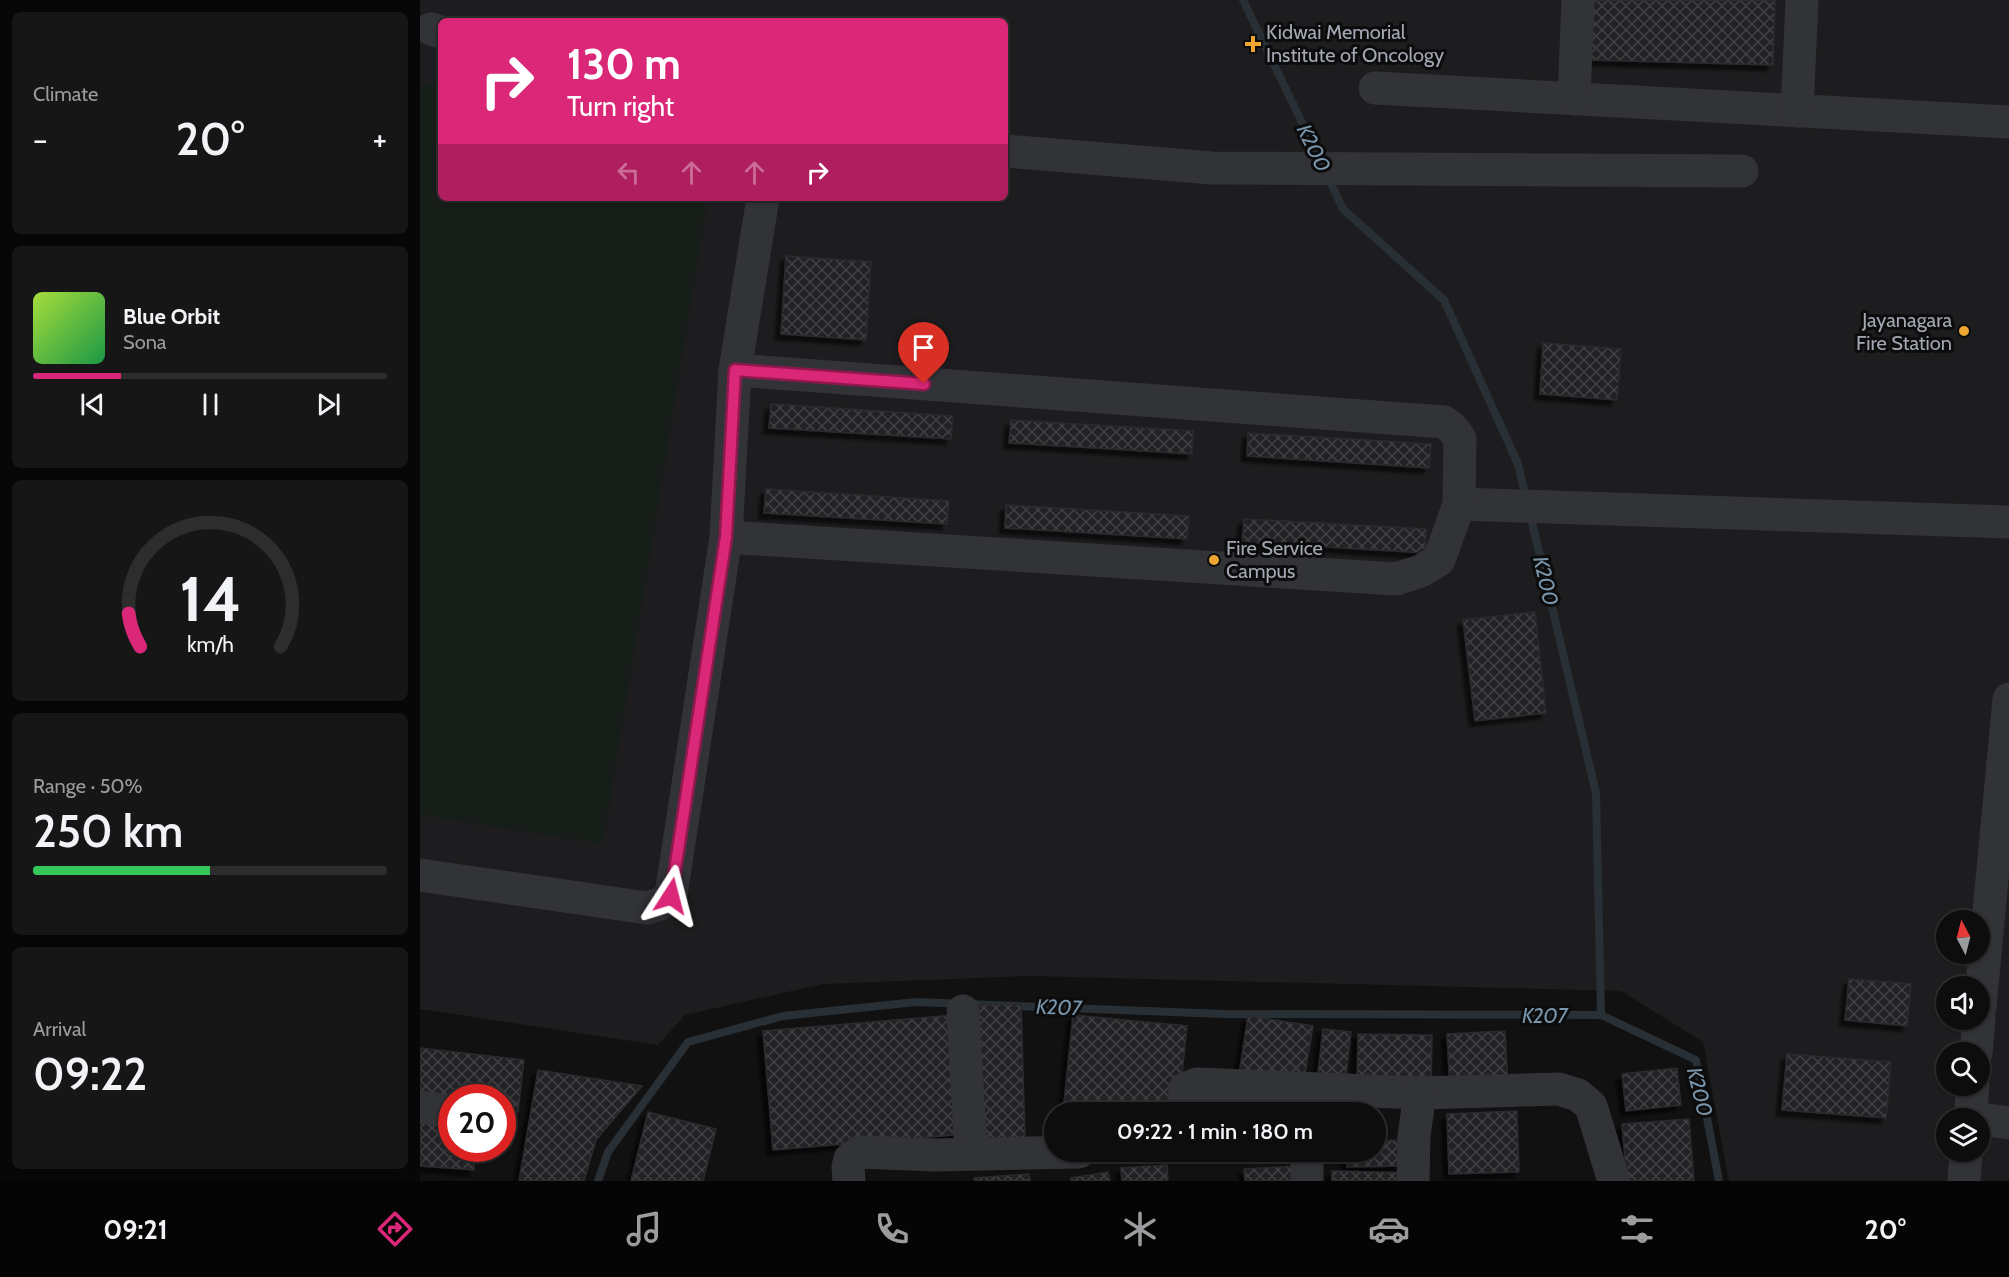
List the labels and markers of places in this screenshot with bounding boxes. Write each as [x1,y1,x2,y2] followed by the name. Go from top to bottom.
[1266,20,1444,67] place label: Kidwai Memorial Institute of Oncology
[1244,35,1262,53] marker: Kidwai Memorial Institute of Oncology
[1856,308,1952,355] place label: Jayanagara Fire Station
[898,322,949,384] pin
[1957,324,1971,338] marker: Jayanagara Fire Station
[1226,536,1323,583] place label: Fire Service Campus
[1207,553,1221,567] marker: Fire Service Campus

